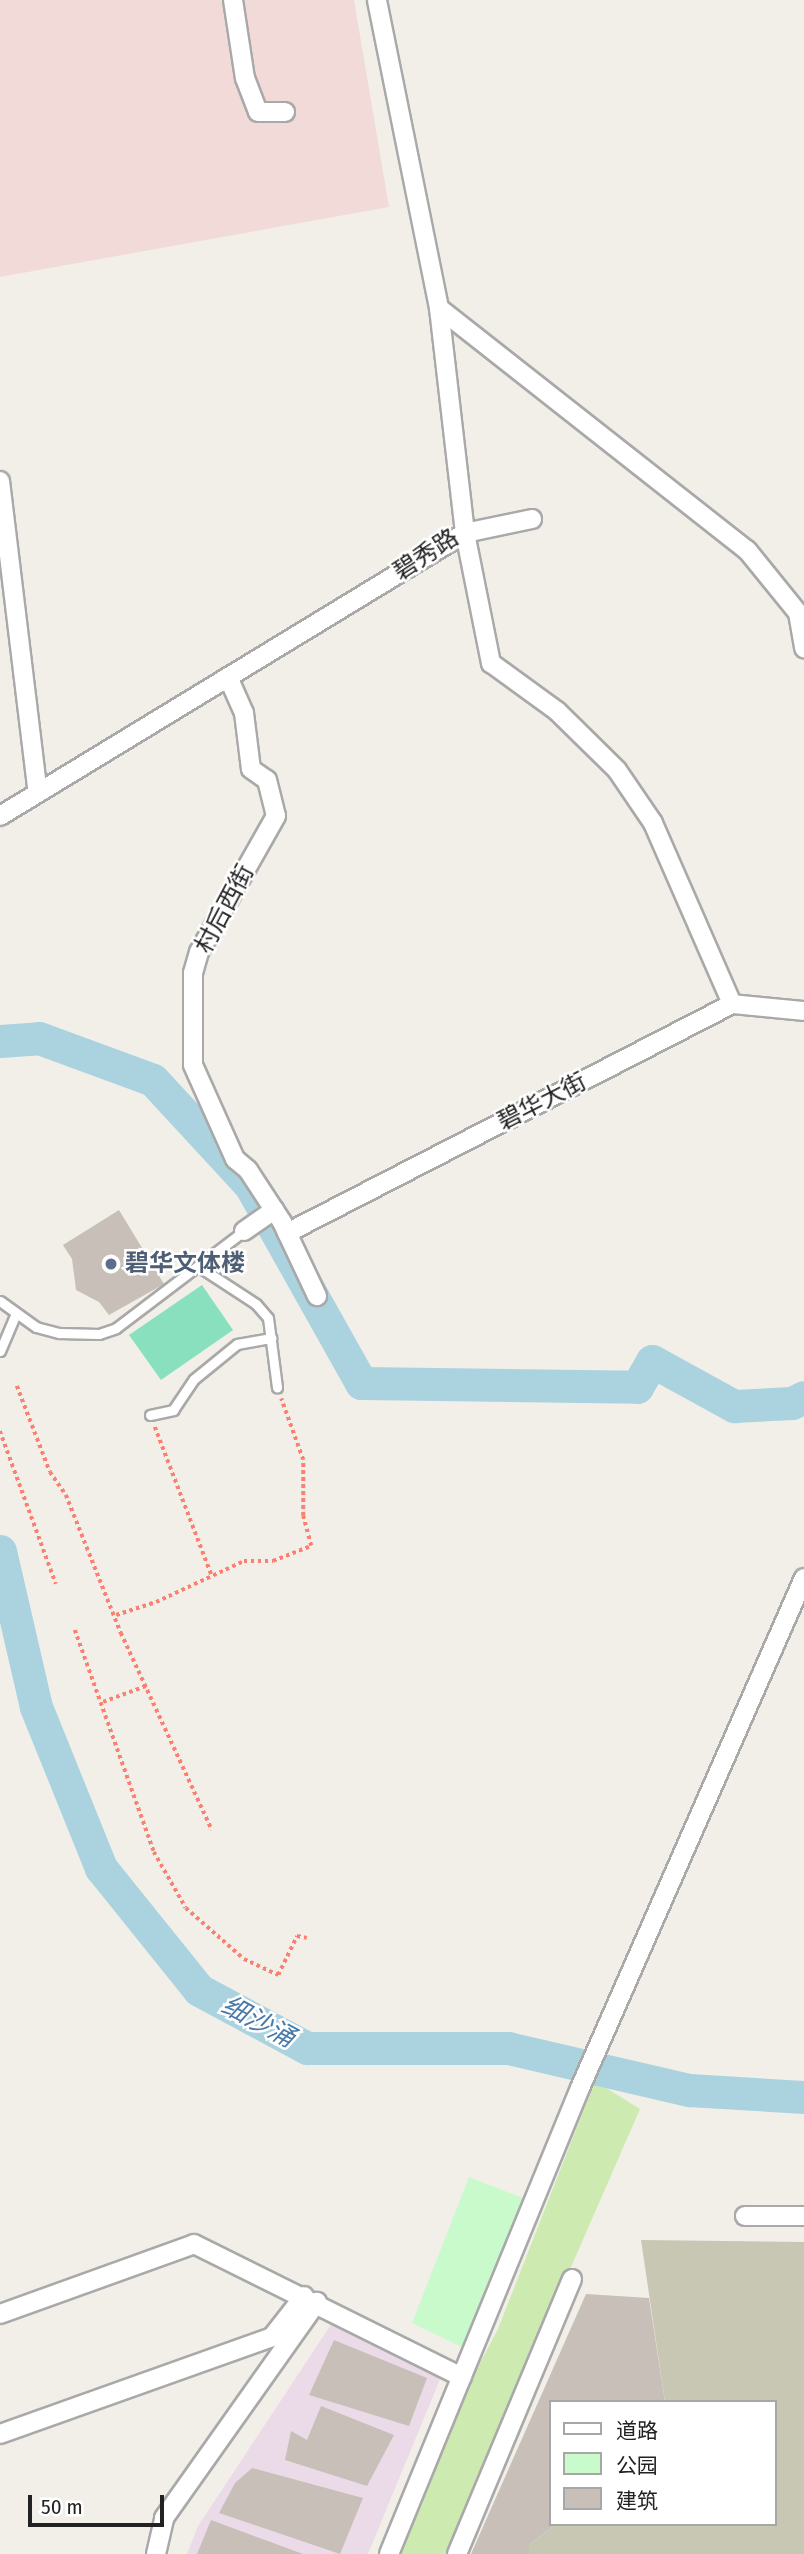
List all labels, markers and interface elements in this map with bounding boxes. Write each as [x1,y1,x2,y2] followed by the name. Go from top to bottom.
[388,523,464,587] street label: 碧秀路
[190,860,260,958] street label: 村后西街
[493,1067,591,1137] street label: 碧华大街
[125,1250,245,1278] place label: 碧华文体楼
[103,1256,119,1272] marker: 碧华文体楼
[216,1990,300,2054] water label: 细沙涌
[548,2400,776,2526] legend
[616,2418,658,2444] text: 道路
[616,2453,658,2479] text: 公园
[32,2480,168,2524] scale bar
[616,2488,658,2514] text: 建筑
[41,2494,83,2520] text: 50 m

